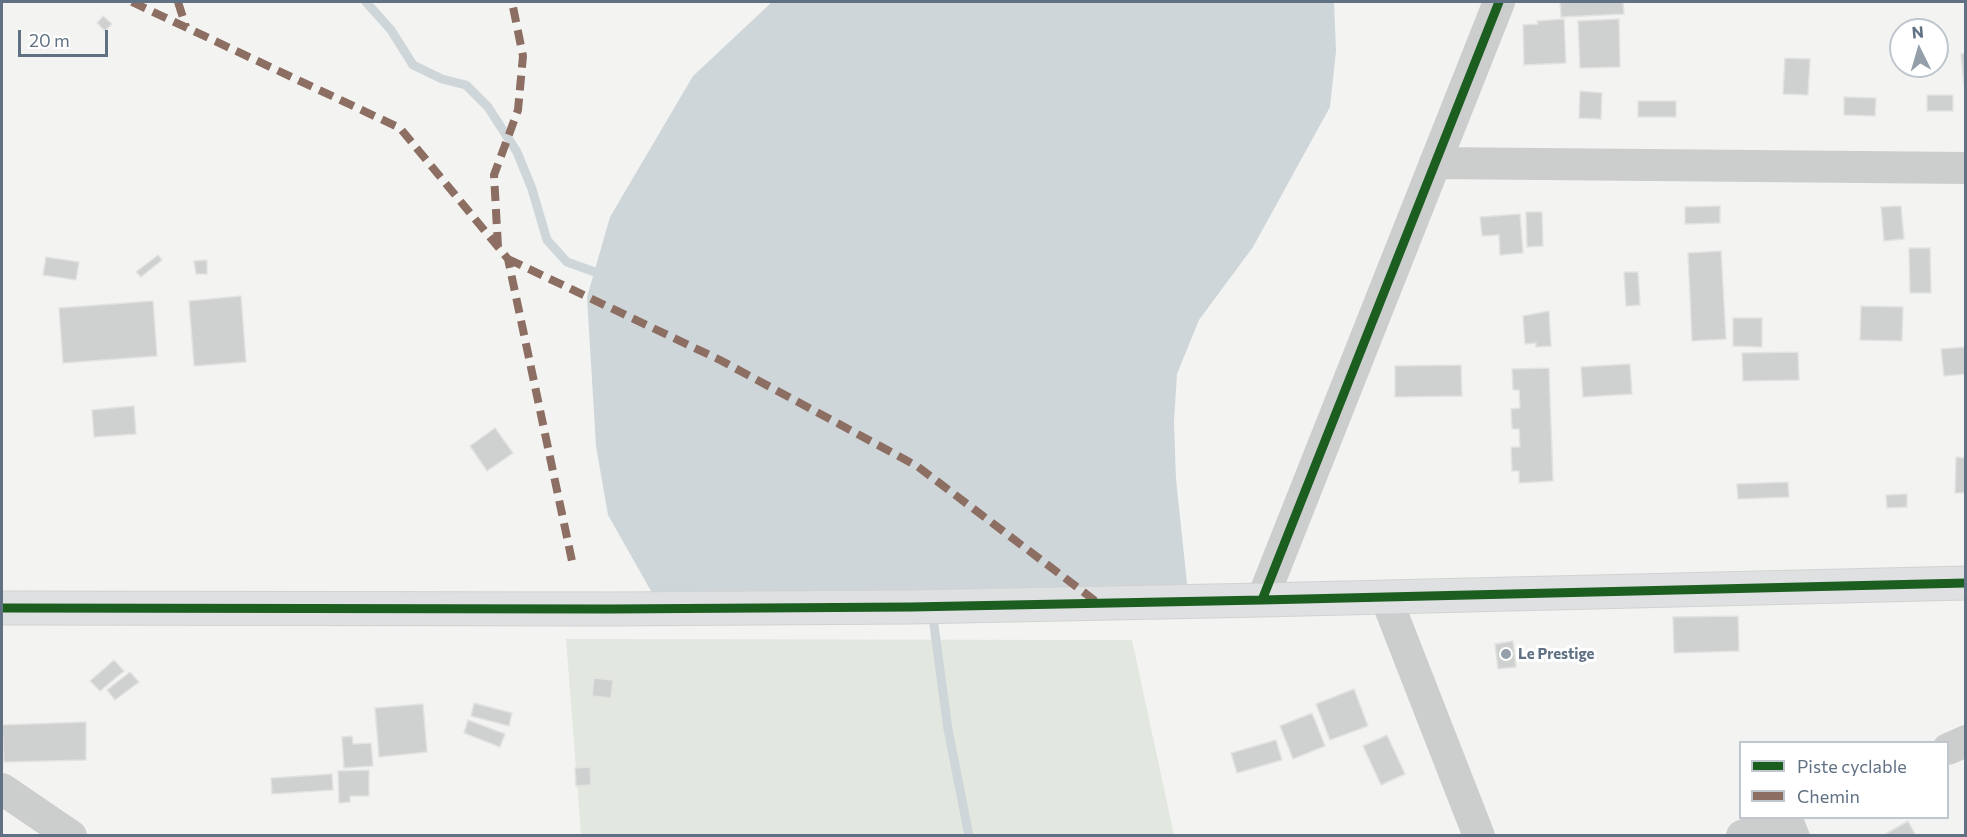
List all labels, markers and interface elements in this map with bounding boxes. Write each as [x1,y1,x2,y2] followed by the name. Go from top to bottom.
[21,18,111,56] scale bar
[1889,18,1949,78] north arrow
[1911,22,1924,42] text: N
[29,29,70,51] text: 20 m
[1518,645,1594,663] place label: Le Prestige
[1499,647,1513,661] marker: Le Prestige
[1739,741,1949,819] legend
[1797,755,1907,777] text: Piste cyclable
[1797,785,1860,807] text: Chemin

